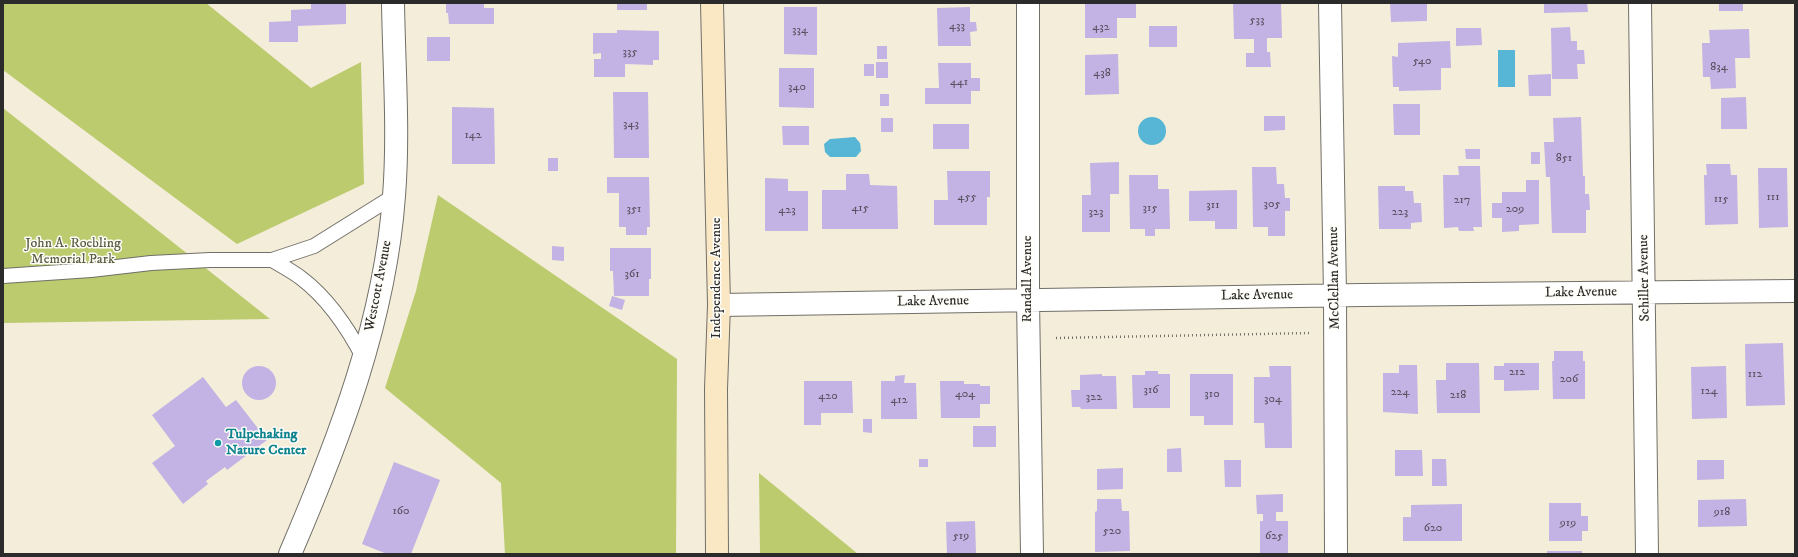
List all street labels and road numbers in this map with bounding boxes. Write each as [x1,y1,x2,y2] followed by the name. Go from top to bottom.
[709,217,725,339] street label: Independence Avenue
[1326,226,1344,330] street label: McClellan Avenue
[1636,234,1654,322] street label: Schiller Avenue
[1020,235,1036,323] street label: Randall Avenue
[362,239,396,333] street label: Westcott Avenue
[1545,284,1617,302] street label: Lake Avenue
[1221,287,1293,305] street label: Lake Avenue
[897,293,969,311] street label: Lake Avenue

